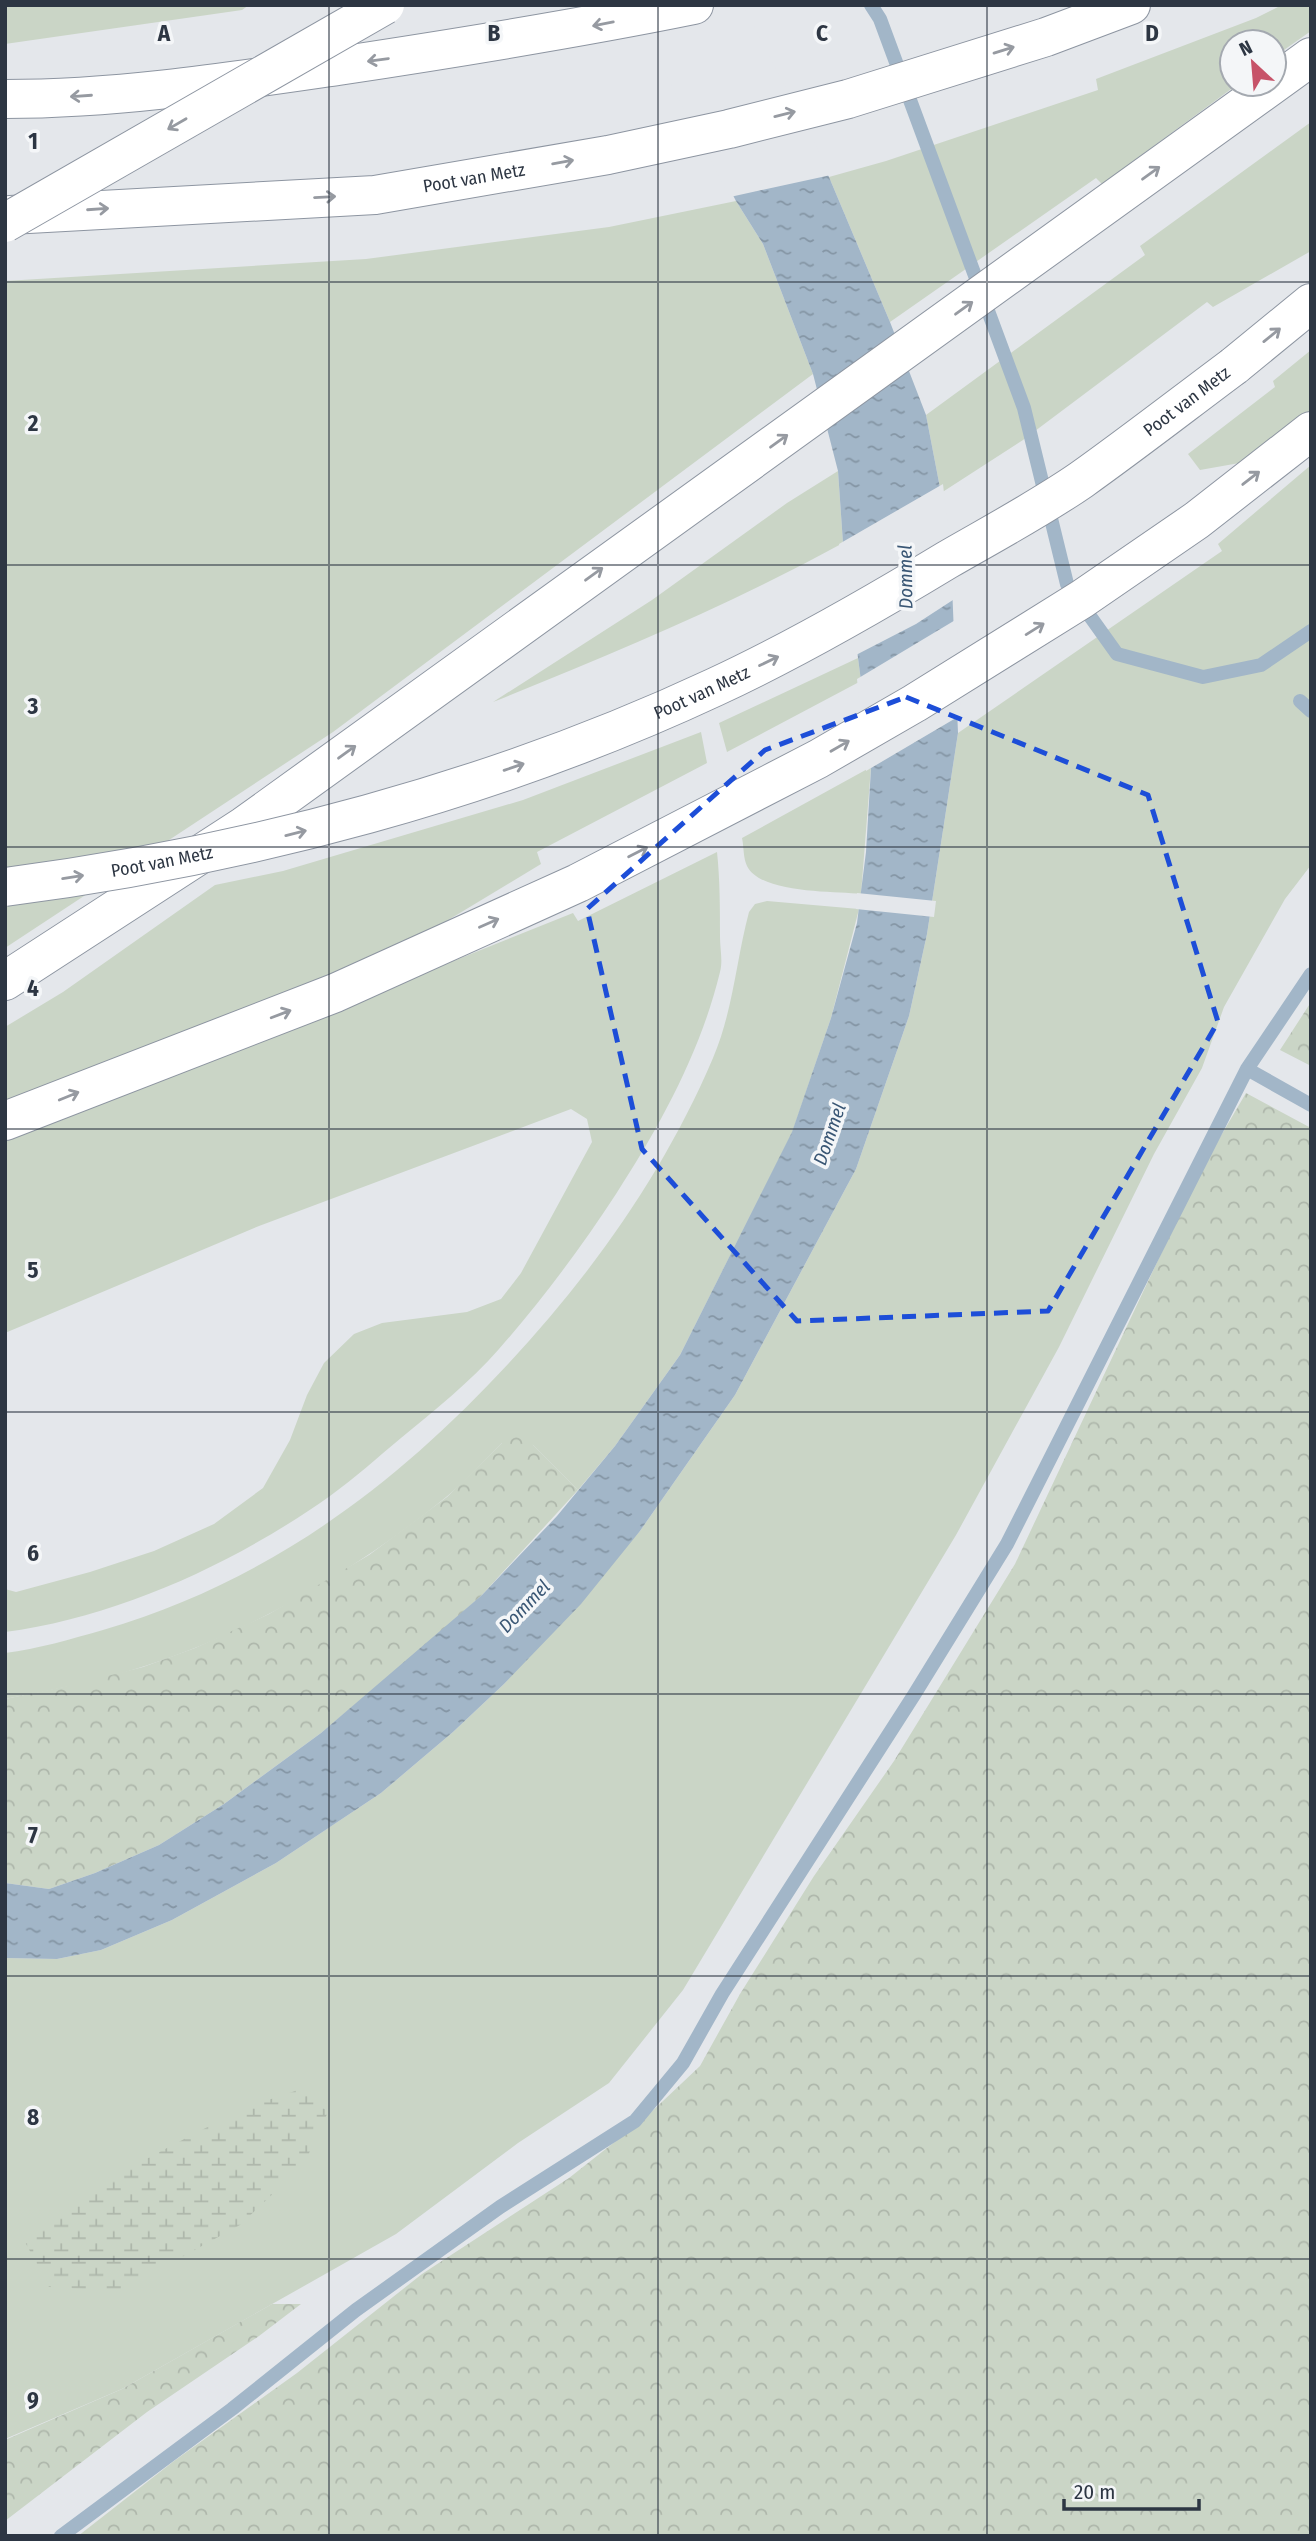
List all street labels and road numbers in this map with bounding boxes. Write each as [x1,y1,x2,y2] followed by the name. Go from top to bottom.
[421,158,527,198] street label: Poot van Metz
[1139,362,1235,441] street label: Poot van Metz
[650,661,753,724] street label: Poot van Metz
[109,841,215,882] street label: Poot van Metz

